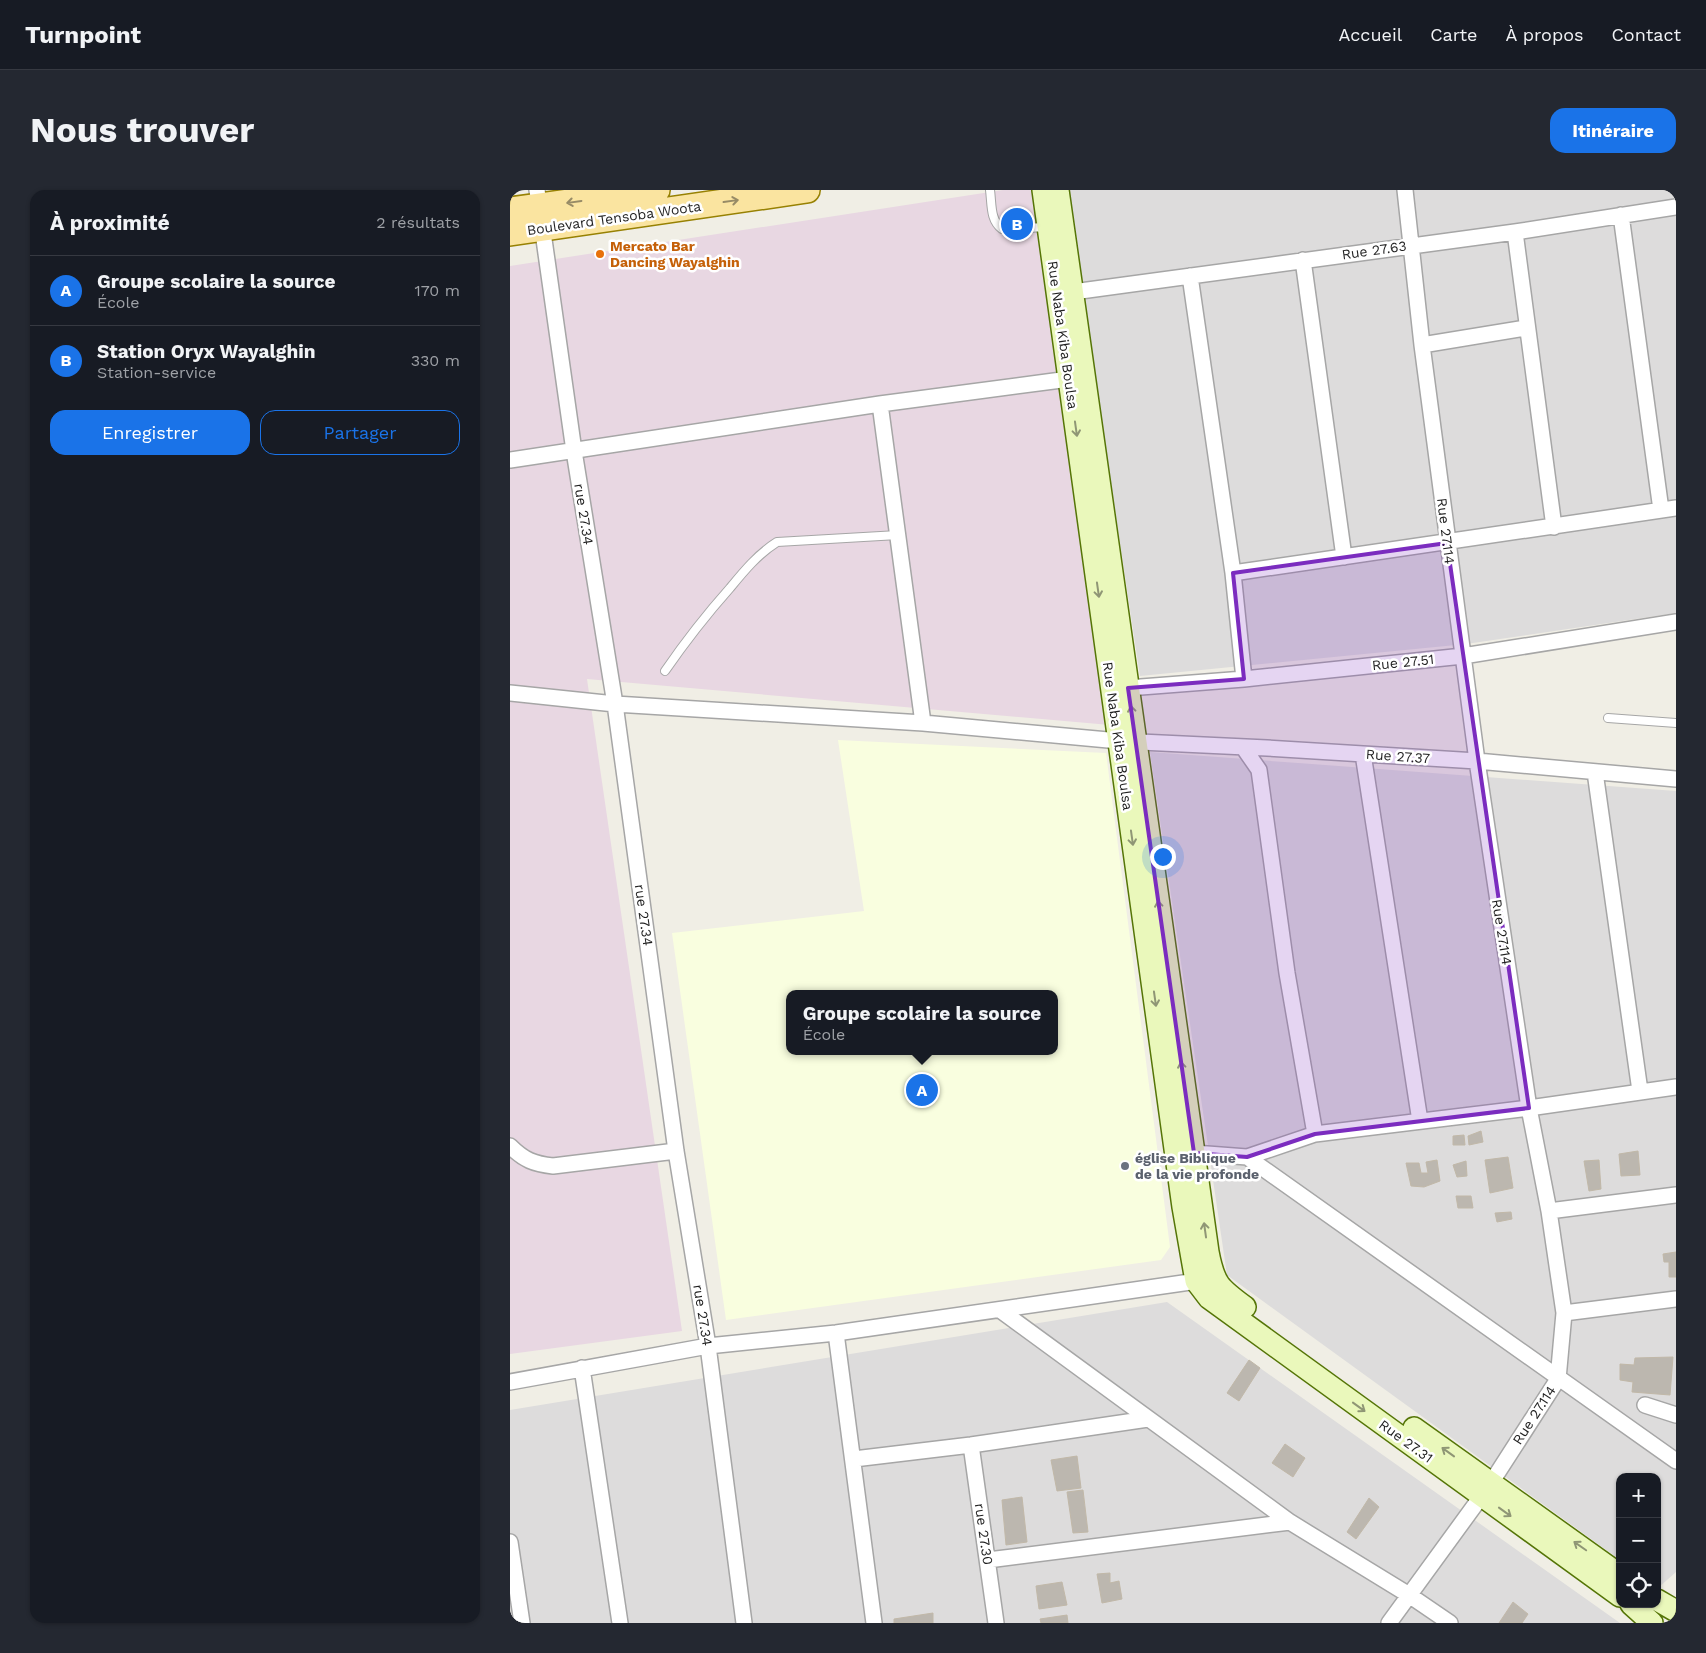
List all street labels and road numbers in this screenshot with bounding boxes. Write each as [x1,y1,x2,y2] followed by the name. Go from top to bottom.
[526,198,702,238] street label: Boulevard Tensoba Woota
[1341,238,1407,262] street label: Rue 27.63
[1045,260,1081,410] street label: Rue Naba Kiba Boulsa
[571,482,597,546] street label: rue 27.34
[1434,497,1458,565] street label: Rue 27.114
[1371,651,1435,673] street label: Rue 27.51
[1100,661,1136,811] street label: Rue Naba Kiba Boulsa
[1365,746,1431,766] street label: Rue 27.37
[632,883,656,947] street label: rue 27.34
[1489,898,1515,966] street label: Rue 27.114
[690,1283,716,1347] street label: rue 27.34
[1509,1383,1559,1447] street label: Rue 27.114
[1376,1416,1436,1466] street label: Rue 27.31
[972,1502,996,1566] street label: rue 27.30

